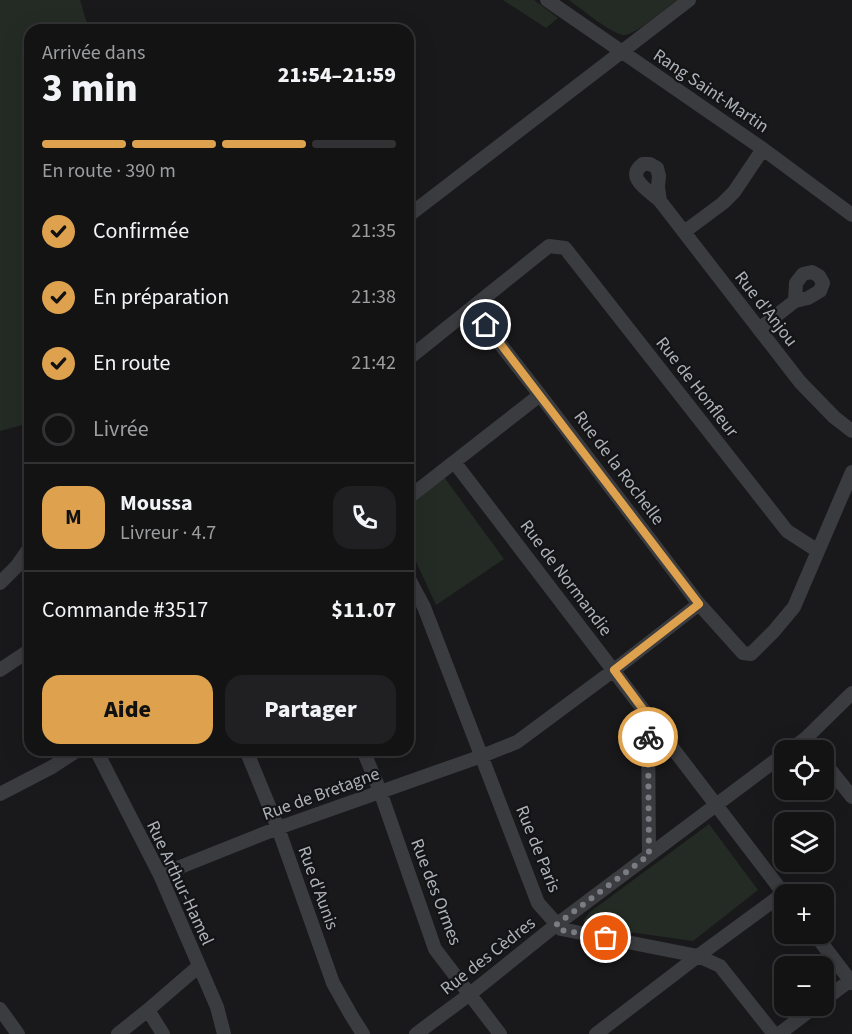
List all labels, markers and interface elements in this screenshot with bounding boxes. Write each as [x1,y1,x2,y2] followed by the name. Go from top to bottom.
[42,39,145,67] text: Arrivée dans
[648,43,774,139] street label: Rang Saint-Martin
[278,59,396,91] text: 21:54–21:59
[42,61,138,117] text: 3 min
[42,157,176,185] text: En route · 390 m
[42,215,75,248] icon: check
[93,215,189,247] text: Confirmée
[351,217,396,245] text: 21:35
[729,266,803,352] street label: Rue d'Anjou
[42,281,75,314] icon: check
[93,281,229,313] text: En préparation
[351,283,396,311] text: 21:38
[460,299,511,350] pin
[469,308,502,341] icon: home
[650,332,745,443] street label: Rue de Honfleur
[42,347,75,380] icon: check
[93,347,170,379] text: En route
[351,349,396,377] text: 21:42
[568,406,670,530] street label: Rue de la Rochelle
[93,413,149,445] text: Livrée
[333,486,396,549] button: phone
[120,487,193,519] text: Moussa
[65,501,82,533] text: M
[514,515,618,641] street label: Rue de Normandie
[120,519,216,547] text: Livreur · 4.7
[42,594,208,626] text: Commande #3517
[331,594,396,626] text: $11.07
[42,675,213,744] button: Aide
[225,675,396,744] button: Partager
[618,707,678,767] courier
[632,721,665,754] icon: bike
[774,740,834,1016] map controls
[774,740,834,800] button: locate
[259,761,383,827] street label: Rue de Bretagne
[509,802,567,896] street label: Rue de Paris
[774,812,834,872] button: layers
[140,817,220,949] street label: Rue Arthur-Hamel
[404,835,468,949] street label: Rue des Ormes
[291,843,345,933] street label: Rue d'Aunis
[774,884,834,944] button: +
[435,911,541,1001] street label: Rue des Cèdres
[580,912,631,963] pin
[589,921,622,954] icon: bag
[774,956,834,1016] button: −

